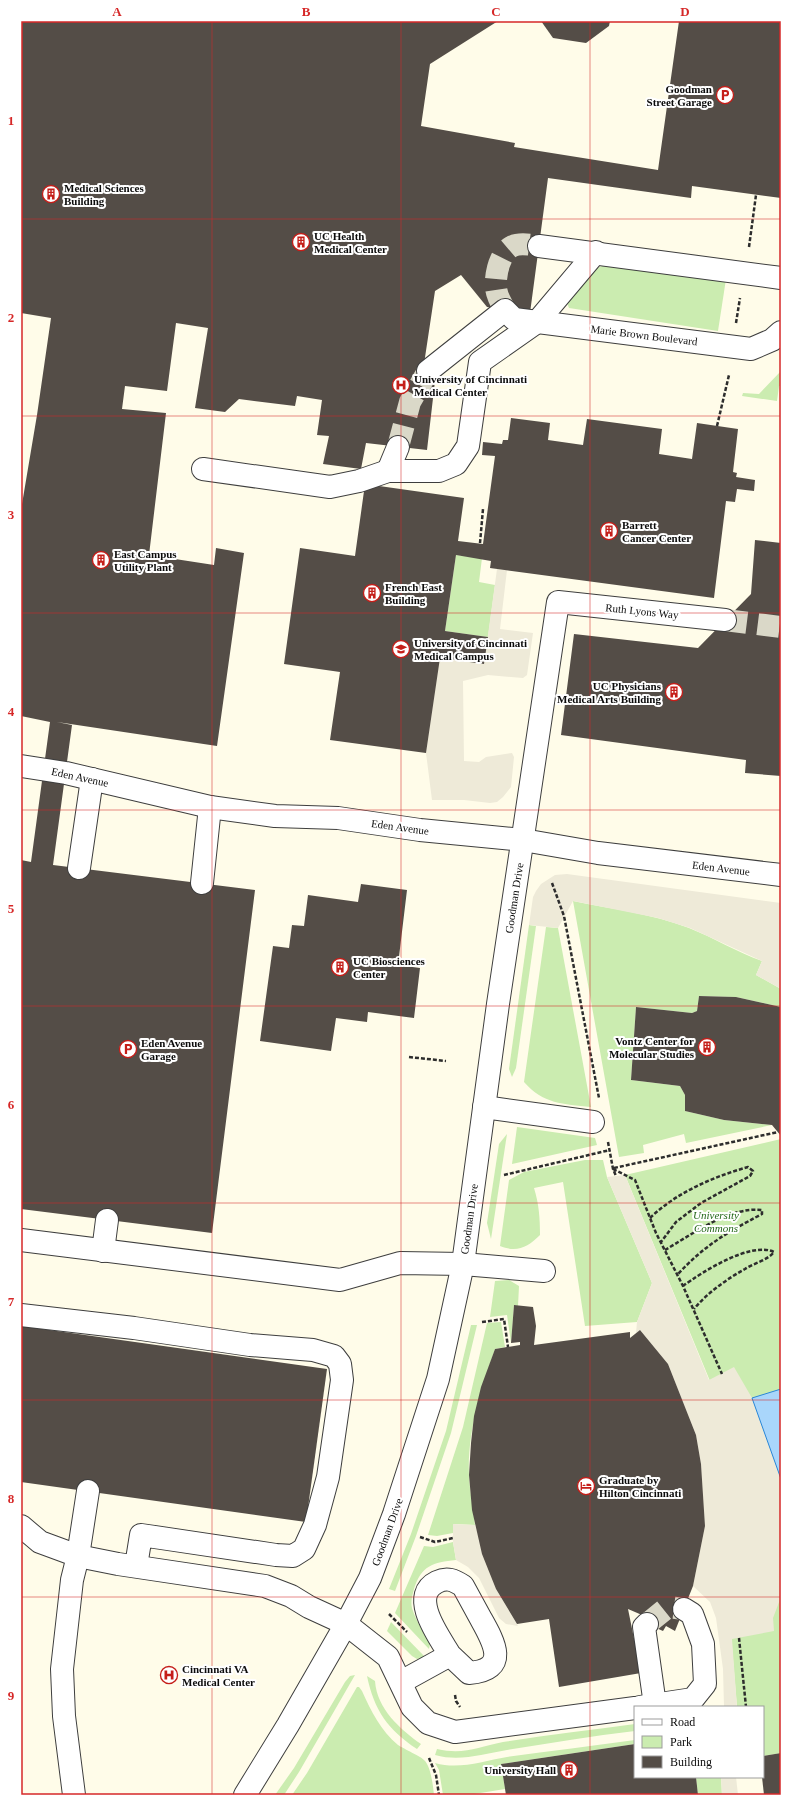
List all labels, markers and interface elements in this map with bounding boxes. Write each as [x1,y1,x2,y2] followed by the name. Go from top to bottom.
[112,4,122,19] text: A
[302,4,311,19] text: B
[491,4,501,19] text: C
[680,4,690,19] text: D
[647,83,712,108] place label: Goodman Street Garage
[715,85,735,105] parking icon: Goodman Street Garage
[8,113,14,128] text: 1
[64,182,144,207] place label: Medical Sciences Building
[41,184,61,204] building icon: Medical Sciences Building
[314,230,387,255] place label: UC Health Medical Center
[291,232,311,252] building icon: UC Health Medical Center
[8,310,14,325] text: 2
[590,322,699,348] street label: Marie Brown Boulevard
[414,373,527,398] place label: University of Cincinnati Medical Center
[391,375,411,395] hospital icon: University of Cincinnati Medical Center
[8,507,15,522] text: 3
[622,519,691,544] place label: Barrett Cancer Center
[599,521,619,541] building icon: Barrett Cancer Center
[114,548,177,573] place label: East Campus Utility Plant
[91,550,111,570] building icon: East Campus Utility Plant
[385,581,442,606] place label: French East Building
[362,583,382,603] building icon: French East Building
[605,601,680,621] street label: Ruth Lyons Way
[414,637,527,662] place label: University of Cincinnati Medical Campus
[391,639,411,659] school or university icon: University of Cincinnati Medical Campus
[557,680,662,705] place label: UC Physicians Medical Arts Building
[664,682,684,702] building icon: UC Physicians Medical Arts Building
[8,704,15,719] text: 4
[50,765,110,789] street label: Eden Avenue
[370,817,430,837] street label: Eden Avenue
[691,859,751,878] street label: Eden Avenue
[503,862,526,934] street label: Goodman Drive
[8,901,15,916] text: 5
[353,955,426,980] place label: UC Biosciences Center
[330,957,350,977] building icon: UC Biosciences Center
[609,1035,695,1060] place label: Vontz Center for Molecular Studies
[141,1037,202,1062] place label: Eden Avenue Garage
[697,1037,717,1057] building icon: Vontz Center for Molecular Studies
[118,1039,138,1059] parking icon: Eden Avenue Garage
[8,1097,15,1112] text: 6
[458,1183,480,1255] street label: Goodman Drive
[693,1209,739,1234] park label: University Commons
[8,1294,15,1309] text: 7
[599,1474,681,1499] place label: Graduate by Hilton Cincinnati
[576,1476,596,1496] hotel icon: Graduate by Hilton Cincinnati
[8,1491,15,1506] text: 8
[369,1496,405,1567] street label: Goodman Drive
[182,1663,255,1688] place label: Cincinnati VA Medical Center
[159,1665,179,1685] hospital icon: Cincinnati VA Medical Center
[8,1688,15,1703] text: 9
[634,1706,764,1778] legend
[670,1715,695,1729] text: Road
[670,1735,692,1749] text: Park
[670,1755,712,1769] text: Building
[559,1760,579,1780] building icon: University Hall
[484,1764,556,1776] place label: University Hall

